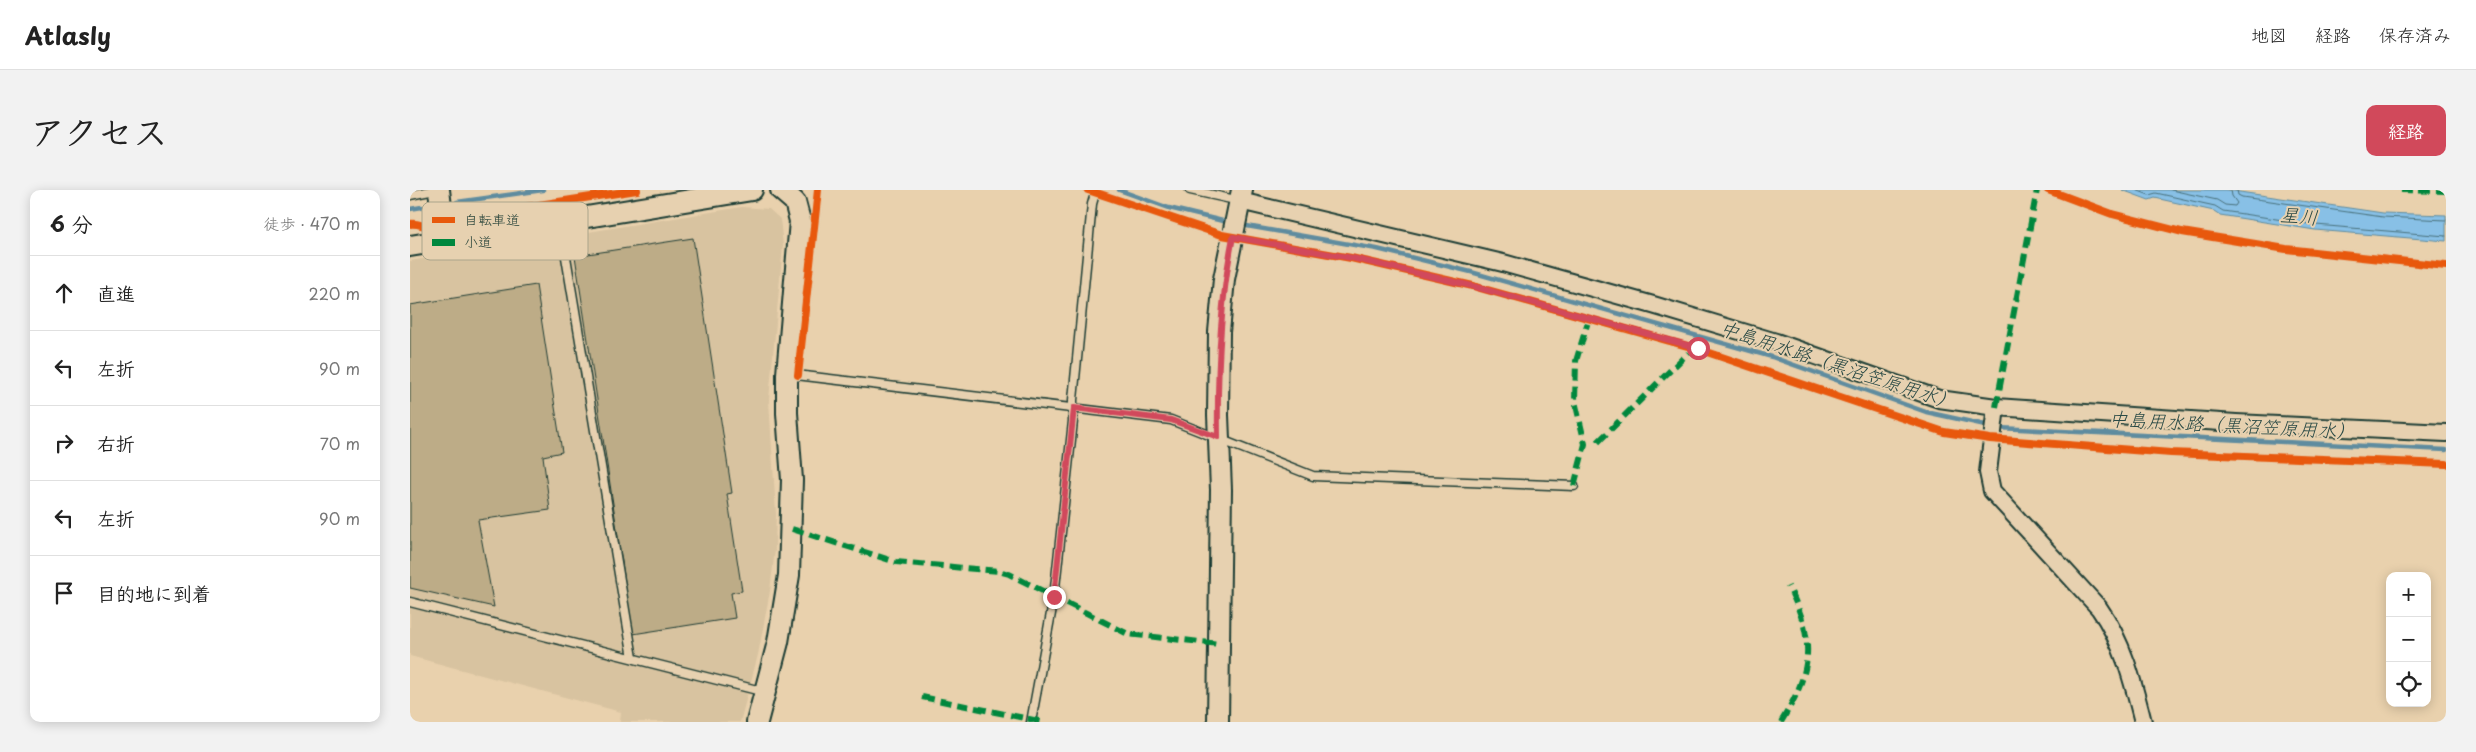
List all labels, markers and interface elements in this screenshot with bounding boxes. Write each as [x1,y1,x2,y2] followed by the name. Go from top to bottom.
[25,17,111,53] text: Atlasly
[2251,21,2287,48] text: 地図
[2315,21,2351,48] text: 経路
[2379,21,2451,48] text: 保存済み
[30,104,168,157] text: アクセス
[2366,105,2446,156] button: 経路
[2279,199,2319,231] water label: 星川
[422,202,588,260] legend
[50,207,93,239] text: 6 分
[464,209,520,230] text: 自転車道
[263,211,360,235] text: 徒歩 · 470 m
[464,231,492,252] text: 小道
[50,279,78,307] icon: ahead
[97,279,135,307] text: 直進
[309,281,360,305] text: 220 m
[1717,313,1960,416] water label: 中島用水路（黒沼笠原用水）
[1687,337,1710,360] route start
[50,354,78,382] icon: left
[97,354,135,382] text: 左折
[319,356,360,380] text: 90 m
[2108,404,2356,444] water label: 中島用水路（黒沼笠原用水）
[50,429,78,457] icon: right
[97,429,135,457] text: 右折
[320,431,360,455] text: 70 m
[50,504,78,532] icon: left
[97,504,135,532] text: 左折
[319,506,360,530] text: 90 m
[2386,572,2431,707] map controls
[2386,572,2431,617] button: +
[50,579,78,607] icon: arrive
[97,579,211,607] text: 目的地に到着
[1043,586,1066,609] route end
[2386,617,2431,662] button: −
[2386,662,2431,707] button: locate

